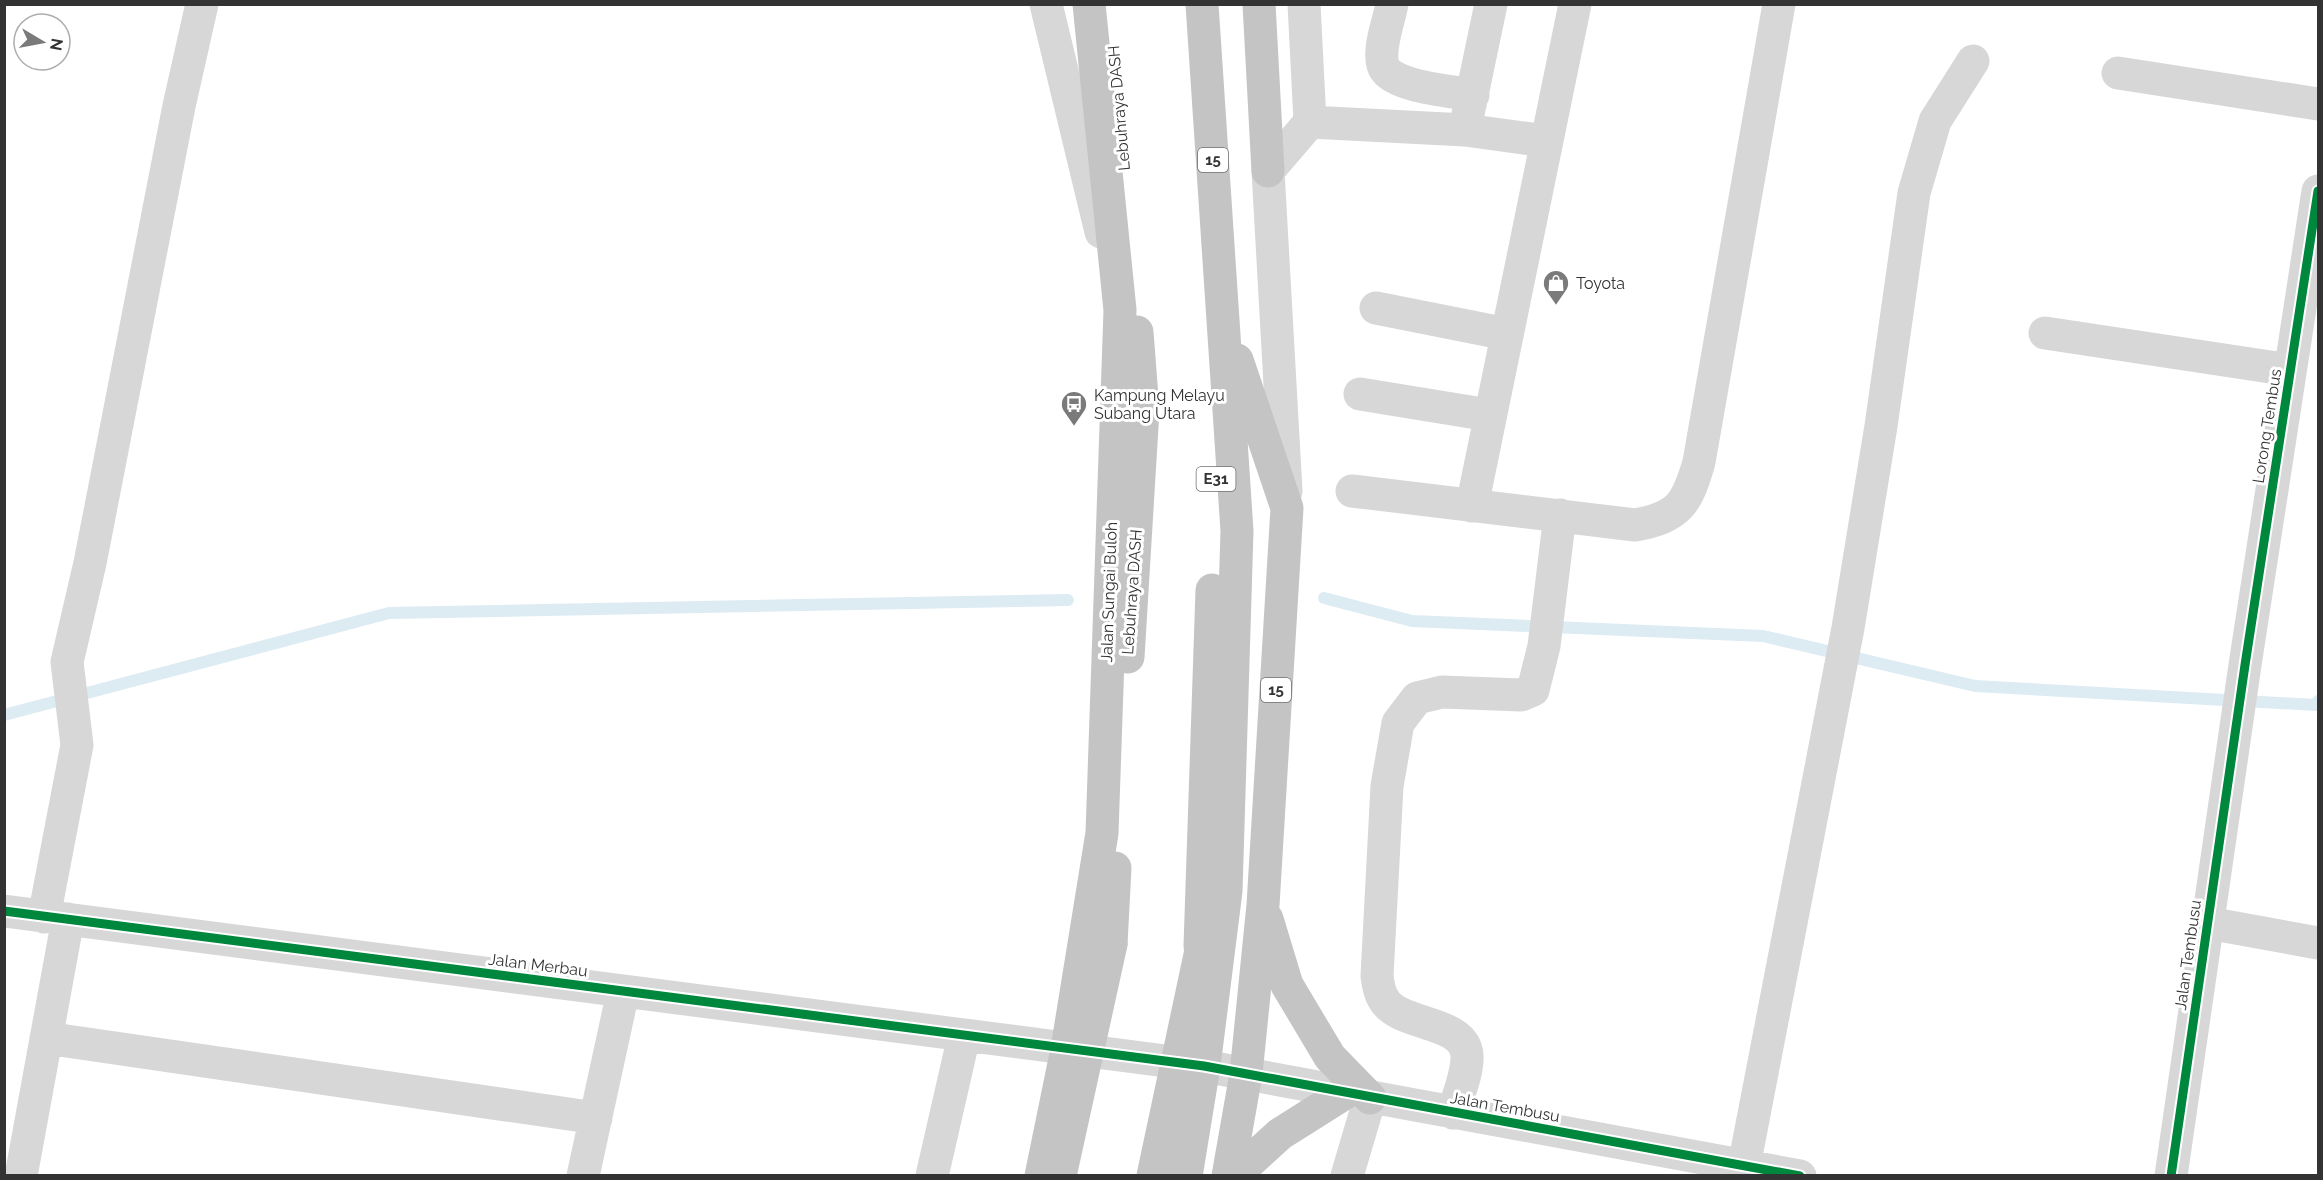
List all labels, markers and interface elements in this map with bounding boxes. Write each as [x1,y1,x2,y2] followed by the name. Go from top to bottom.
[12,12,72,72] north arrow
[46,37,67,52] text: N
[1104,45,1134,171] street label: Lebuhraya DASH
[1198,148,1228,172] road number: 15
[1541,268,1571,306] shop icon: Toyota
[1576,274,1625,293] place label: Toyota
[2249,367,2285,485] street label: Lorong Tembus
[1094,386,1225,423] place label: Kampung Melayu Subang Utara
[1059,389,1089,427] bus stop icon: Kampung Melayu Subang Utara
[1196,467,1236,491] road number: E31
[1097,521,1121,663] street label: Jalan Sungai Buloh
[1118,529,1146,655] street label: Lebuhraya DASH
[1261,678,1291,702] road number: 15
[2171,899,2205,1011] street label: Jalan Tembusu
[487,949,589,981] street label: Jalan Merbau
[1449,1088,1561,1126] street label: Jalan Tembusu

